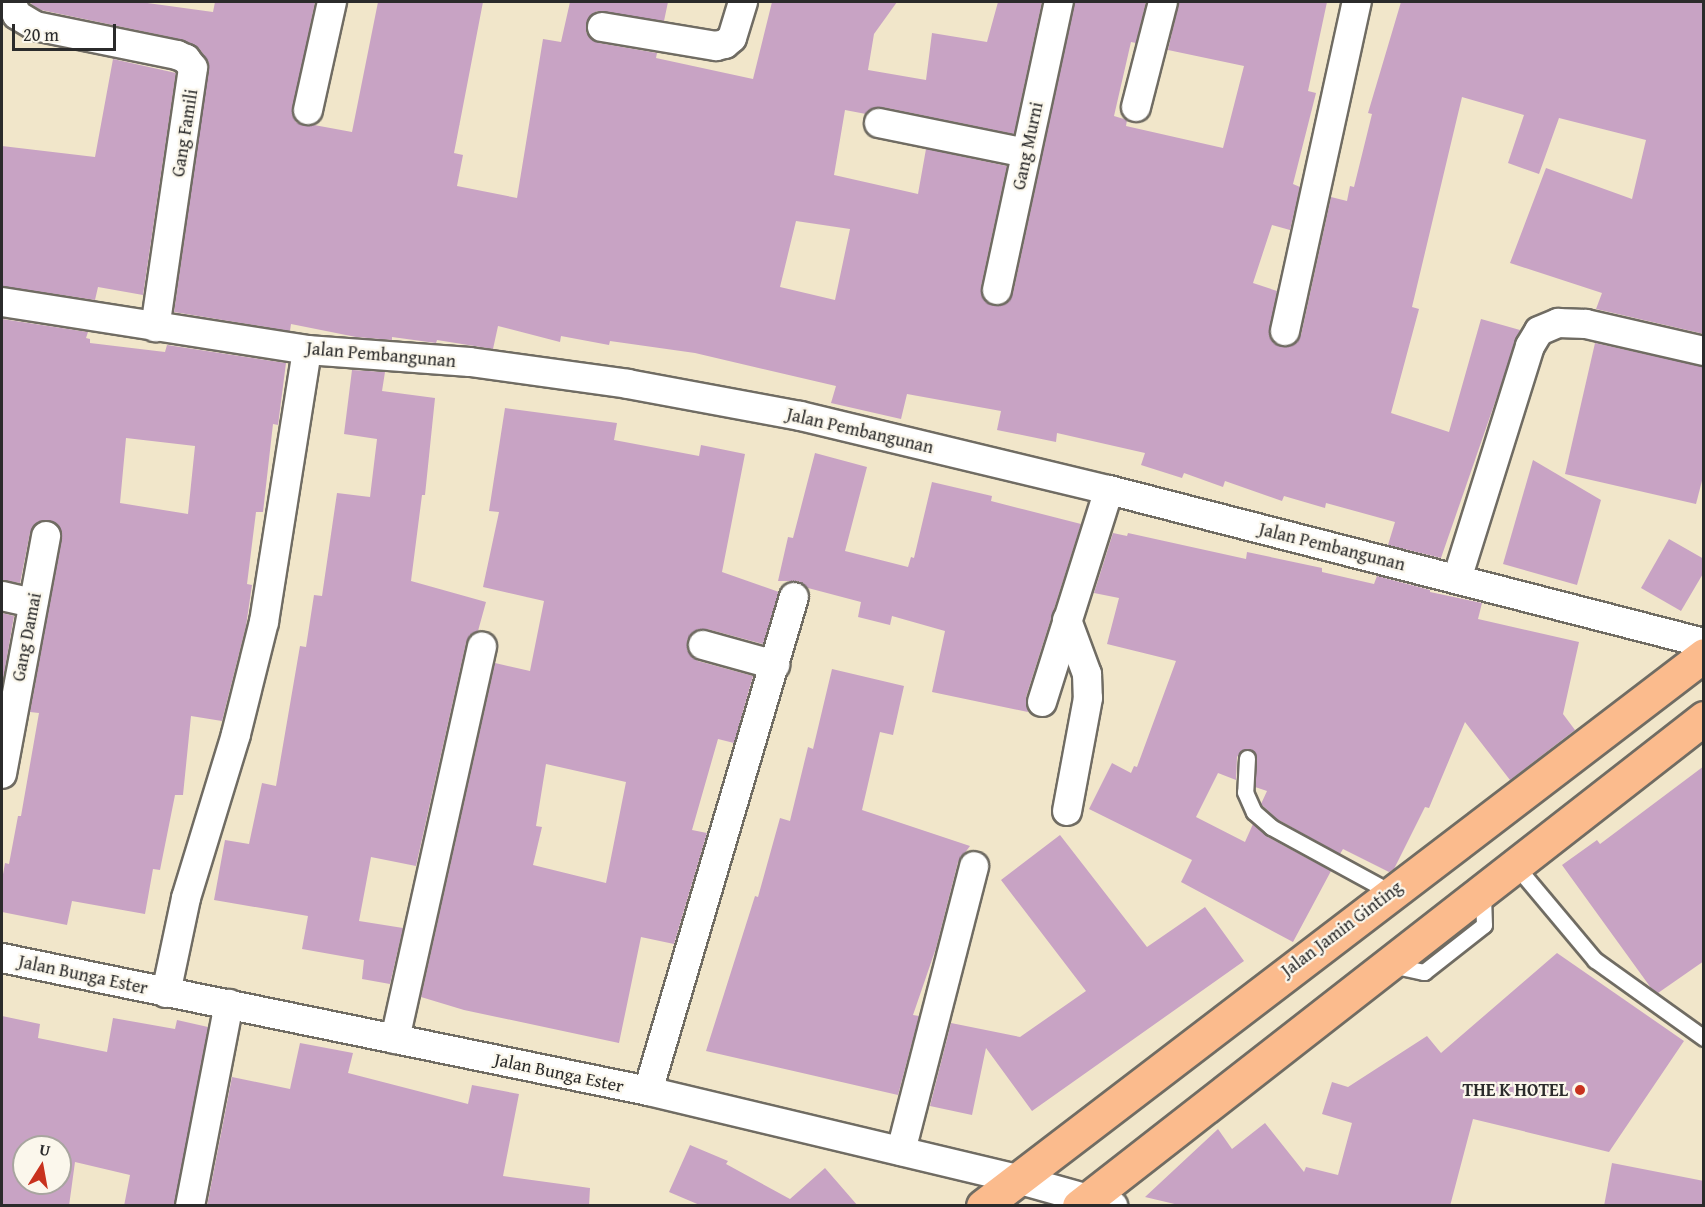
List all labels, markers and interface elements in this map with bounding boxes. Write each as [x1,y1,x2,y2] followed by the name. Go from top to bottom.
[15,12,118,50] scale bar
[23,21,59,48] text: 20 m
[167,88,203,178] street label: Gang Famili
[1008,100,1048,192] street label: Gang Murni
[305,338,457,372] street label: Jalan Pembangunan
[784,404,936,458] street label: Jalan Pembangunan
[1257,518,1407,576] street label: Jalan Pembangunan
[8,591,46,683] street label: Gang Damai
[1277,876,1407,982] street label: Jalan Jamin Ginting
[16,951,150,999] street label: Jalan Bunga Ester
[492,1049,626,1097] street label: Jalan Bunga Ester
[1463,1079,1568,1101] place label: THE K HOTEL
[1573,1083,1587,1097] marker: THE K HOTEL
[12,1135,72,1195] north arrow
[37,1136,53,1162] text: U

